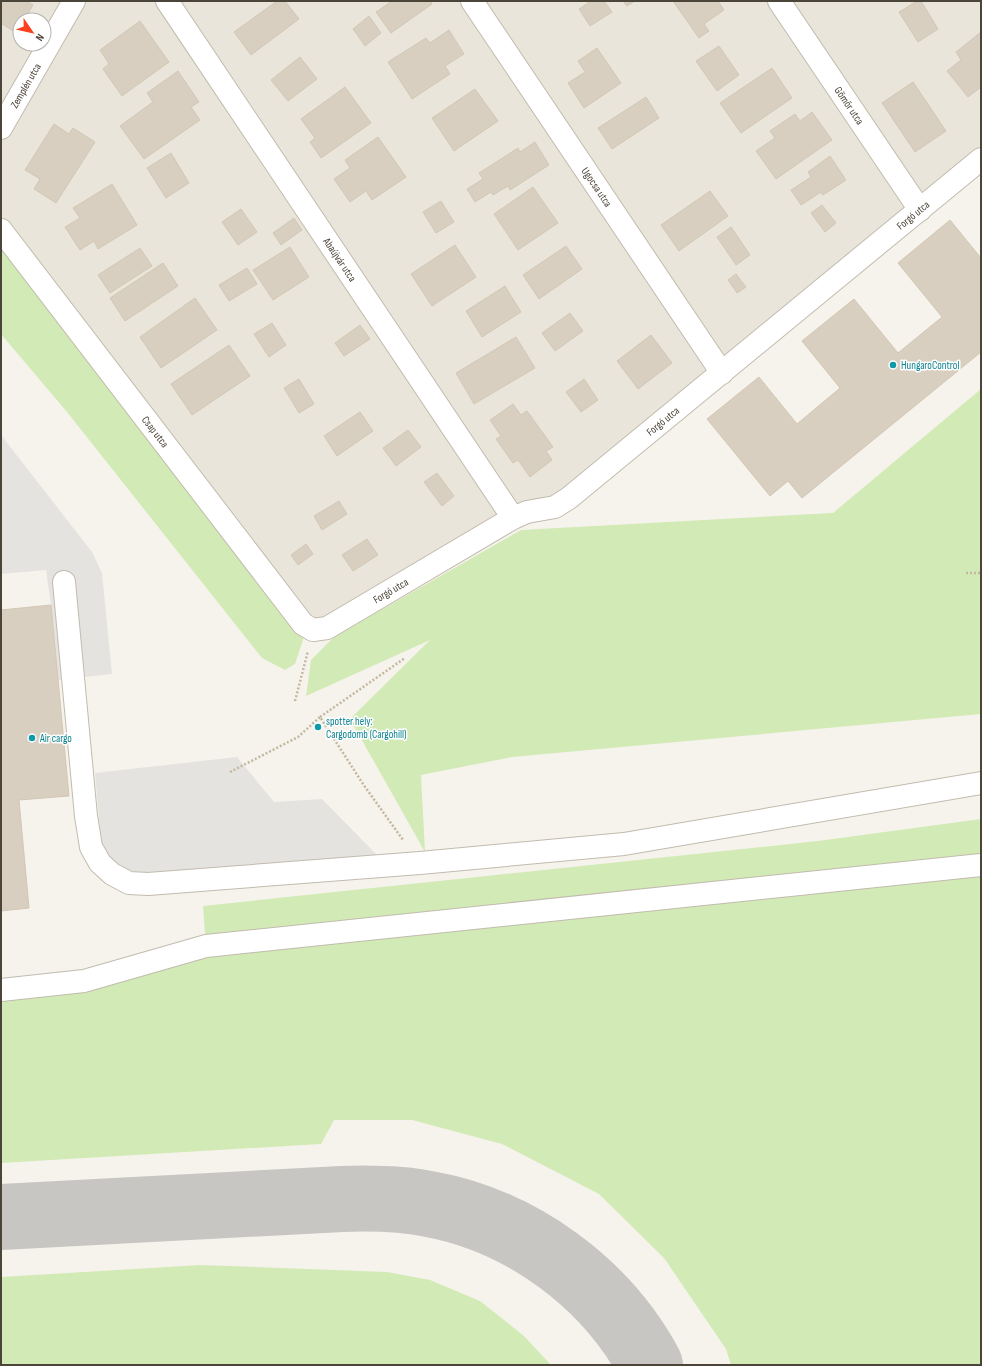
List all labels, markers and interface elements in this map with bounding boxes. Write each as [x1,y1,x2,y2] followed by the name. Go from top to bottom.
[12,12,52,52] north arrow
[33,31,47,43] text: N
[8,61,44,111] street label: Zemplén utca
[832,84,866,127] street label: Gömör utca
[579,165,615,210] street label: Ugocsa utca
[894,198,932,233] street label: Forgó utca
[320,235,359,284] street label: Abaújvár utca
[901,359,959,372] place label: HungaroControl
[888,360,898,370] marker: HungaroControl
[644,404,682,439] street label: Forgó utca
[139,414,171,450] street label: Csap utca
[371,575,411,606] street label: Forgó utca
[326,715,406,741] place label: spotter hely: Cargodomb (Cargohill)
[313,722,323,732] marker: spotter hely: Cargodomb (Cargohill)
[39,732,72,745] place label: Air cargo
[27,733,37,743] marker: Air cargo

